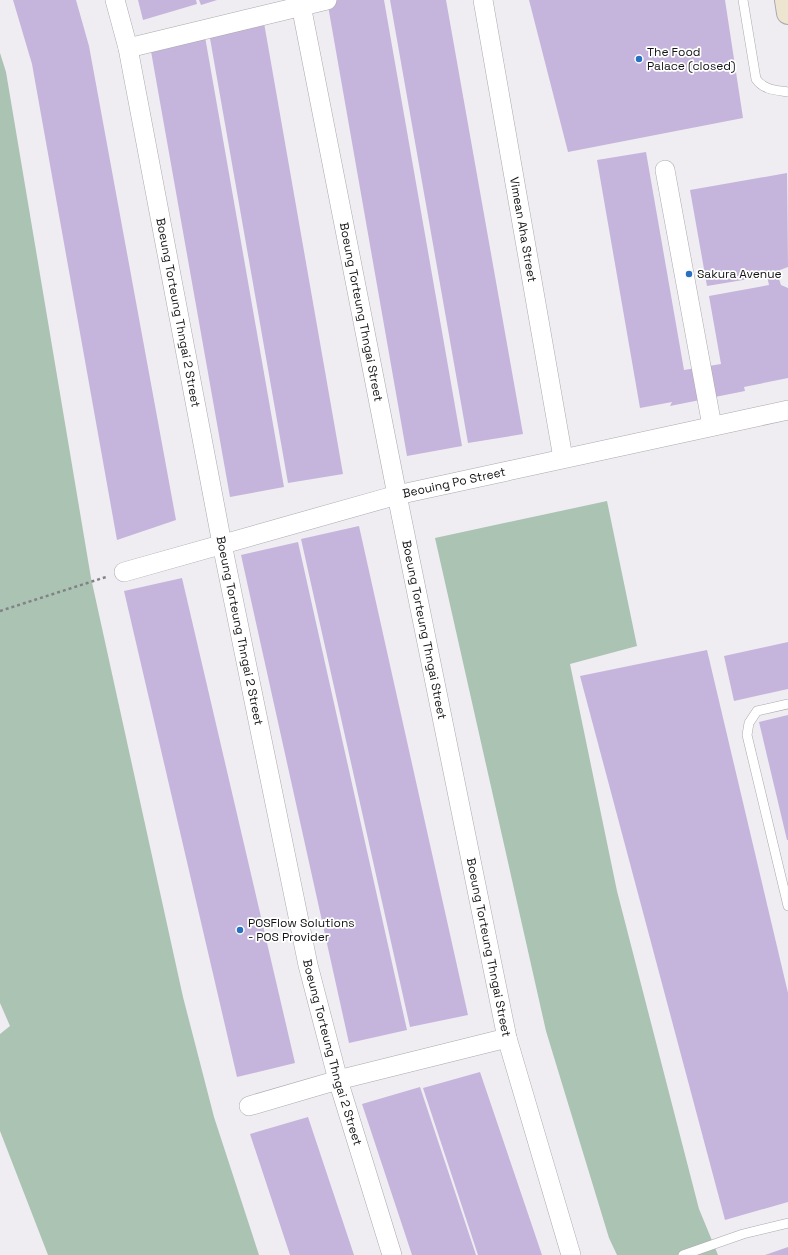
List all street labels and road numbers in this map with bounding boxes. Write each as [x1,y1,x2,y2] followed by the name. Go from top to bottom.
[506,176,540,283] street label: Vimean Aha Street
[152,216,204,409] street label: Boeung Torteung Thngai 2 Street
[336,221,387,403] street label: Boeung Torteung Thngai Street
[401,464,507,502] street label: Beouing Po Street
[213,535,267,727] street label: Boeung Torteung Thngai 2 Street
[398,539,450,721] street label: Boeung Torteung Thngai Street
[463,856,515,1038] street label: Boeung Torteung Thngai Street
[299,958,366,1148] street label: Boeung Torteung Thngai 2 Street

